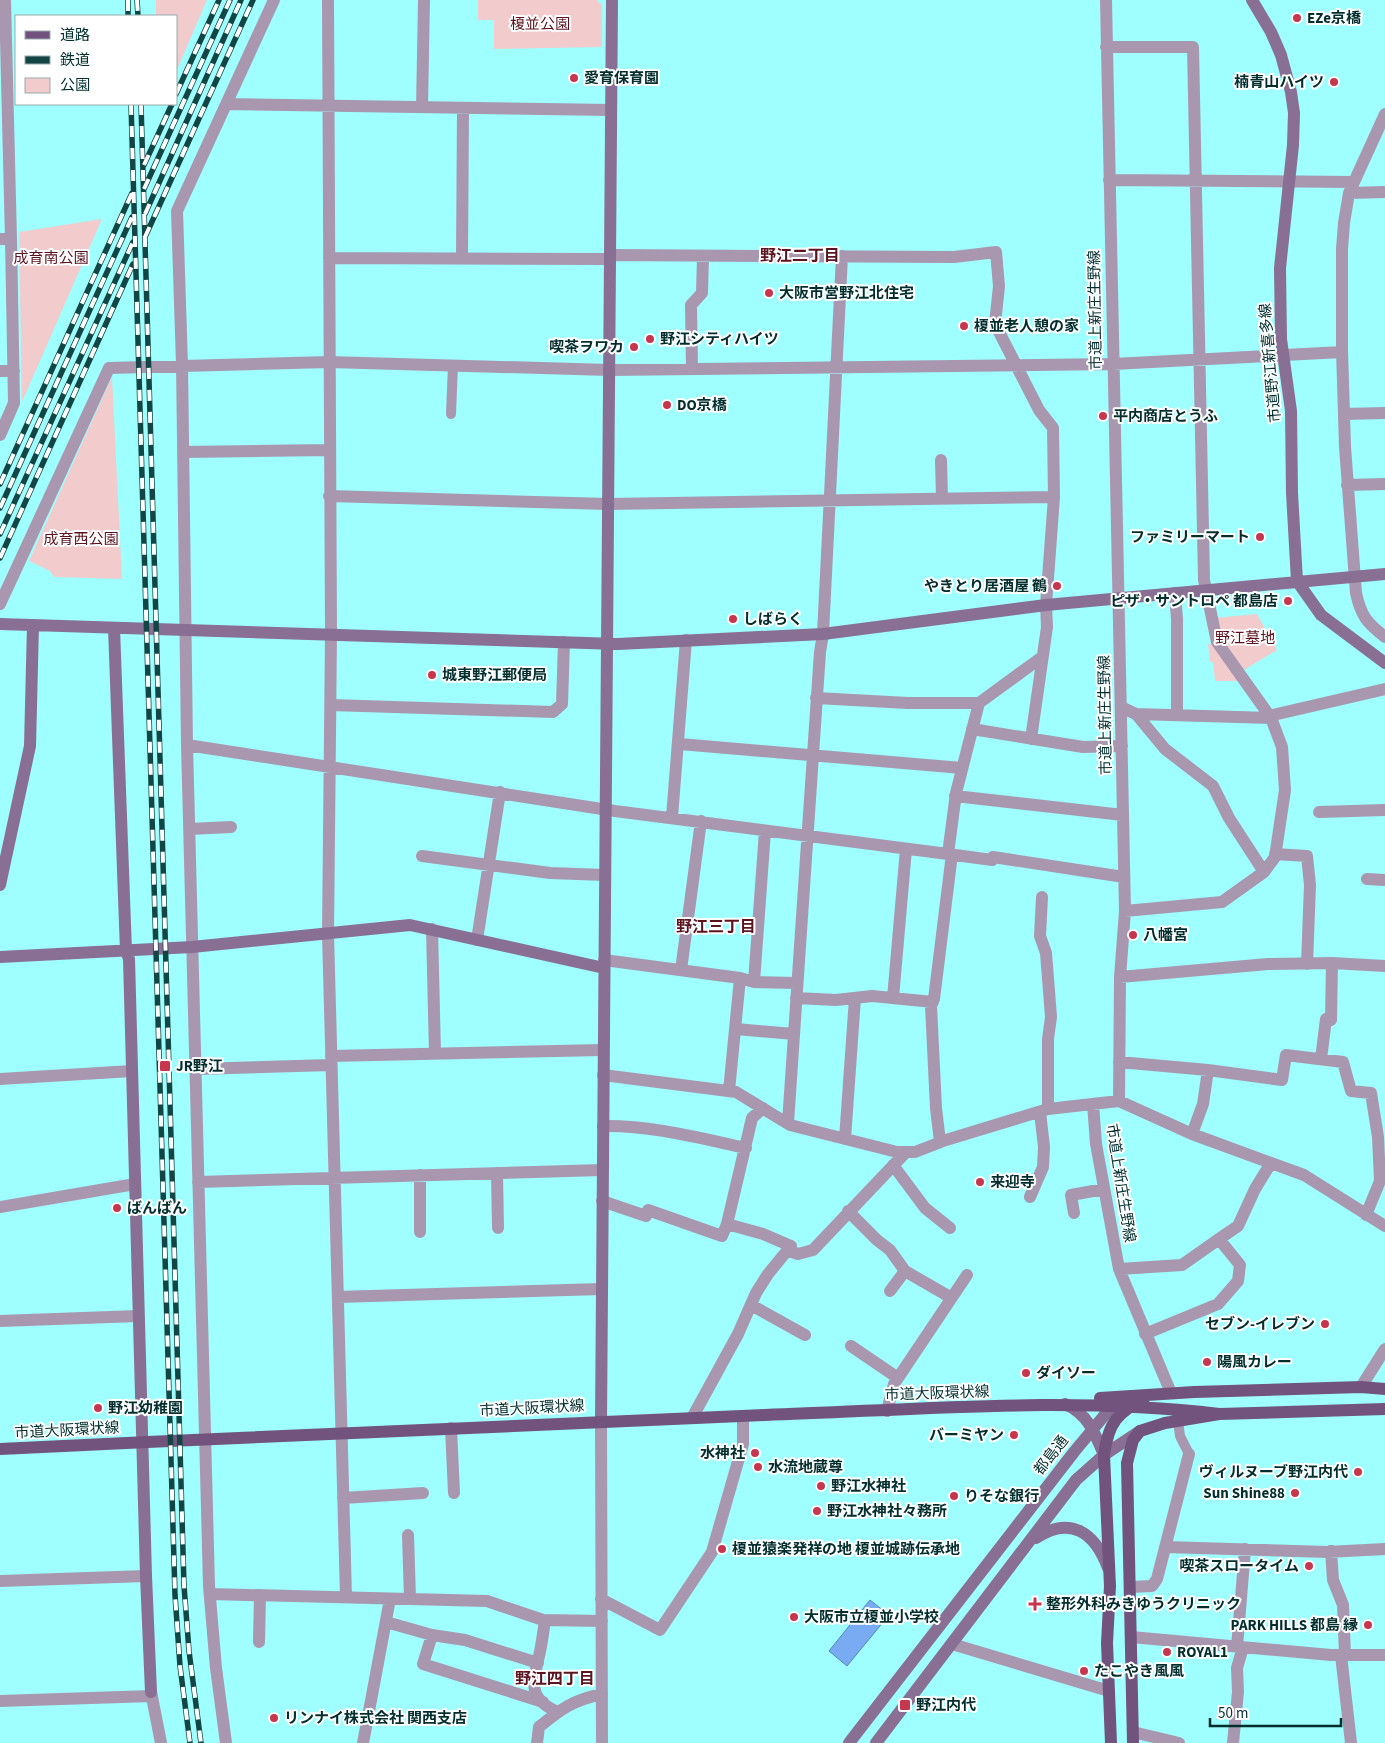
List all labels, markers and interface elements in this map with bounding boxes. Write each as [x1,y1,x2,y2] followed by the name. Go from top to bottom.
[1307,8,1362,29] place label: EZe京橋
[1291,12,1303,24] marker: EZe京橋
[510,14,570,35] park label: 榎並公園
[15,15,178,105] legend
[60,25,90,46] text: 道路
[60,50,90,71] text: 鉄道
[584,68,659,89] place label: 愛育保育園
[568,72,580,84] marker: 愛育保育園
[1234,72,1324,93] place label: 楠青山ハイツ
[60,75,90,96] text: 公園
[1328,76,1340,88] marker: 楠青山ハイツ
[760,245,840,267] district label: 野江二丁目
[13,248,89,269] park label: 成育南公園
[1084,250,1107,370] street label: 市道上新庄生野線
[779,283,914,304] place label: 大阪市営野江北住宅
[763,287,775,299] marker: 大阪市営野江北住宅
[1255,302,1286,424] street label: 市道野江新喜多線
[974,316,1079,337] place label: 榎並老人憩の家
[958,320,970,332] marker: 榎並老人憩の家
[660,329,779,350] place label: 野江シティハイツ
[644,333,656,345] marker: 野江シティハイツ
[549,337,624,358] place label: 喫茶ヲワカ
[628,341,640,353] marker: 喫茶ヲワカ
[677,395,728,416] place label: DO京橋
[661,399,673,411] marker: DO京橋
[1113,406,1218,427] place label: 平内商店とうふ
[1097,410,1109,422] marker: 平内商店とうふ
[1130,527,1250,548] place label: ファミリーマート
[43,529,119,550] park label: 成育西公園
[1254,531,1266,543] marker: ファミリーマート
[924,576,1047,597] place label: やきとり居酒屋 鶴
[1051,580,1063,592] marker: やきとり居酒屋 鶴
[1110,591,1278,612] place label: ピザ・サントロペ 都島店
[1282,595,1294,607] marker: ピザ・サントロペ 都島店
[743,609,803,630] place label: しばらく
[727,613,739,625] marker: しばらく
[1215,628,1275,649] park label: 野江墓地
[1094,655,1117,775] street label: 市道上新庄生野線
[442,665,547,686] place label: 城東野江郵便局
[426,669,438,681] marker: 城東野江郵便局
[676,916,756,938] district label: 野江三丁目
[1143,925,1188,946] place label: 八幡宮
[1127,929,1139,941] marker: 八幡宮
[176,1056,223,1077] place label: JR野江
[158,1059,172,1073] marker: JR野江
[1101,1122,1140,1244] street label: 市道上新庄生野線
[990,1172,1035,1193] place label: 来迎寺
[974,1176,986,1188] marker: 来迎寺
[127,1198,187,1219] place label: ばんばん
[111,1202,123,1214] marker: ばんばん
[1205,1314,1315,1335] place label: セブン-イレブン
[1319,1318,1331,1330] marker: セブン-イレブン
[1217,1352,1292,1373] place label: 陽風カレー
[1201,1356,1213,1368] marker: 陽風カレー
[1036,1363,1096,1384] place label: ダイソー
[1020,1367,1032,1379] marker: ダイソー
[884,1381,990,1406] street label: 市道大阪環状線
[479,1395,585,1422] street label: 市道大阪環状線
[108,1398,183,1419] place label: 野江幼稚園
[92,1402,104,1414] marker: 野江幼稚園
[14,1417,120,1444] street label: 市道大阪環状線
[929,1425,1004,1446] place label: バーミヤン
[1008,1429,1020,1441] marker: バーミヤン
[1029,1431,1074,1480] street label: 都島通
[700,1443,745,1464] place label: 水神社
[749,1447,761,1459] marker: 水神社
[768,1457,843,1478] place label: 水流地蔵尊
[752,1461,764,1473] marker: 水流地蔵尊
[1199,1462,1348,1483] place label: ヴィルヌーブ野江内代
[1352,1466,1364,1478] marker: ヴィルヌーブ野江内代
[831,1476,906,1497] place label: 野江水神社
[815,1480,827,1492] marker: 野江水神社
[1203,1483,1285,1504] place label: Sun Shine88
[964,1486,1039,1507] place label: りそな銀行
[1289,1487,1301,1499] marker: Sun Shine88
[948,1490,960,1502] marker: りそな銀行
[827,1501,947,1522] place label: 野江水神社々務所
[811,1505,823,1517] marker: 野江水神社々務所
[732,1539,960,1560] place label: 榎並猿楽発祥の地 榎並城跡伝承地
[716,1543,728,1555] marker: 榎並猿楽発祥の地 榎並城跡伝承地
[1179,1556,1299,1577] place label: 喫茶スロータイム
[1303,1560,1315,1572] marker: 喫茶スロータイム
[1046,1594,1241,1615] place label: 整形外科みきゆうクリニック
[1028,1597,1042,1611] marker: 整形外科みきゆうクリニック
[804,1607,939,1628] place label: 大阪市立榎並小学校
[788,1611,800,1623] marker: 大阪市立榎並小学校
[1231,1615,1358,1636] place label: PARK HILLS 都島 縁
[1362,1619,1374,1631] marker: PARK HILLS 都島 縁
[1177,1642,1228,1663] place label: ROYAL1
[1161,1646,1173,1658] marker: ROYAL1
[1094,1661,1184,1682] place label: たこやき風風
[1078,1665,1090,1677] marker: たこやき風風
[515,1668,595,1690] district label: 野江四丁目
[916,1695,976,1716] place label: 野江内代
[1210,1696,1341,1728] scale bar
[898,1698,912,1712] marker: 野江内代
[1218,1703,1248,1724] text: 50 m
[284,1708,467,1729] place label: リンナイ株式会社 関西支店
[268,1712,280,1724] marker: リンナイ株式会社 関西支店

